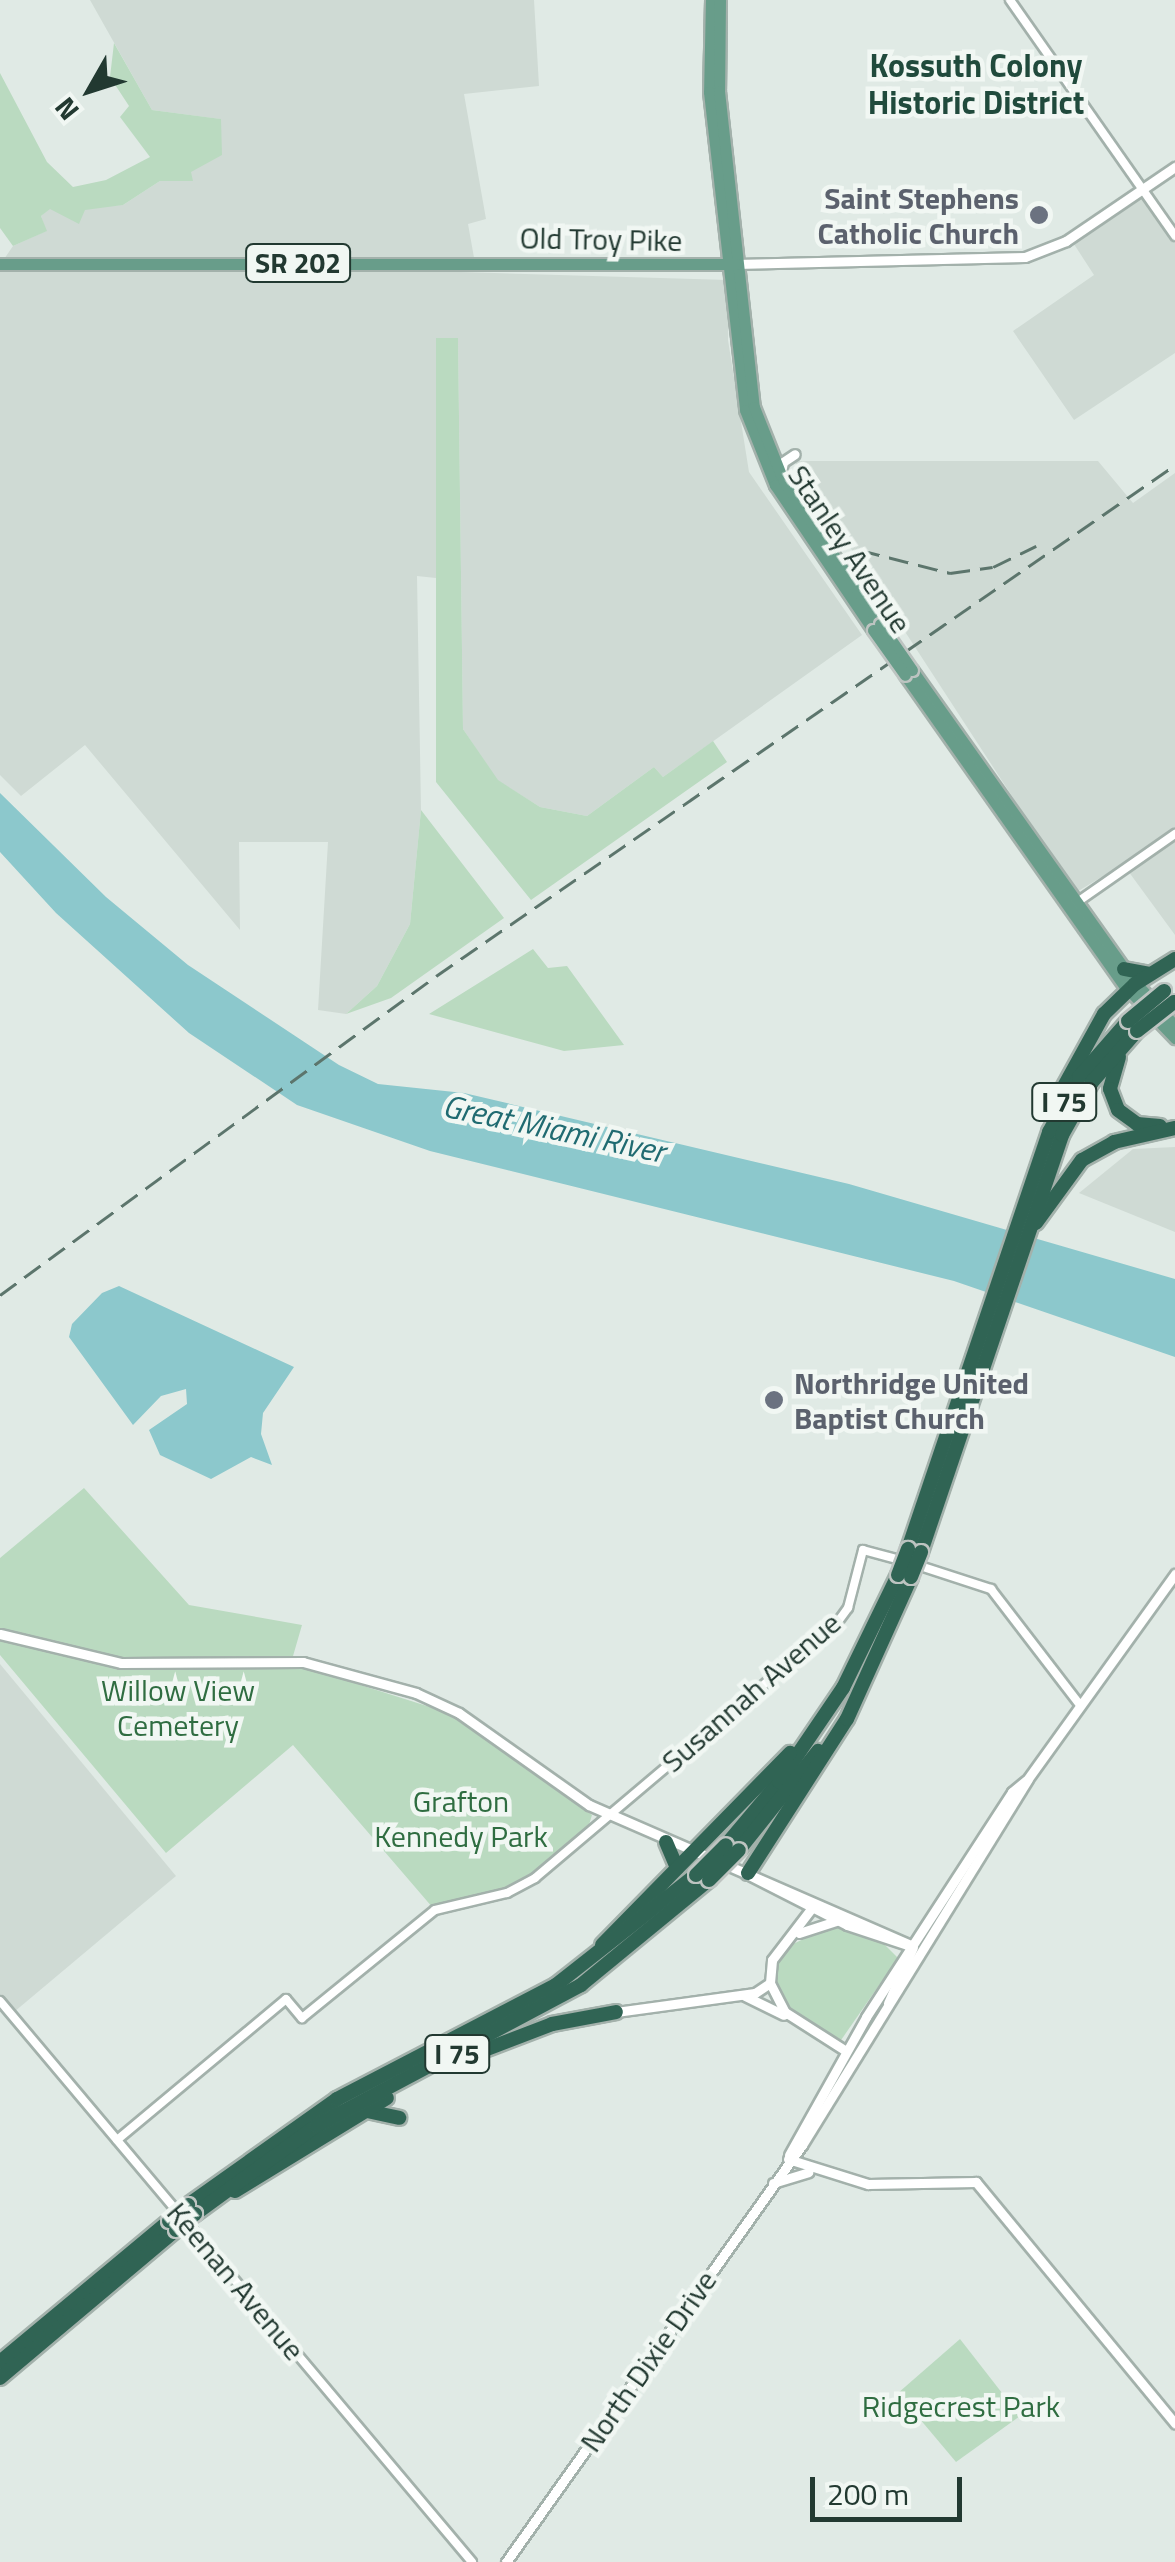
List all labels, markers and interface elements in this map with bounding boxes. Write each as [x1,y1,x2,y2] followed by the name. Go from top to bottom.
[40,40,140,140] north arrow
[868,47,1084,122] district label: Kossuth Colony Historic District
[43,88,89,130] text: N
[817,180,1019,250] place label: Saint Stephens Catholic Church
[1028,204,1050,226] marker: Saint Stephens Catholic Church
[519,220,683,258] street label: Old Troy Pike
[243,240,353,286] road number: SR 202
[781,458,919,640] street label: Stanley Avenue
[1029,1079,1099,1125] road number: I 75
[440,1086,668,1170] water label: Great Miami River
[794,1365,1029,1436] place label: Northridge United Baptist Church
[763,1389,785,1411] marker: Northridge United Baptist Church
[654,1605,848,1779] street label: Susannah Avenue
[101,1672,255,1742] park label: Willow View Cemetery
[374,1783,548,1854] park label: Grafton Kennedy Park
[422,2031,492,2077] road number: I 75
[160,2195,312,2367] street label: Keenan Avenue
[572,2263,724,2459] street label: North Dixie Drive
[862,2388,1060,2424] park label: Ridgecrest Park
[815,2457,968,2519] scale bar
[827,2471,909,2517] text: 200 m

